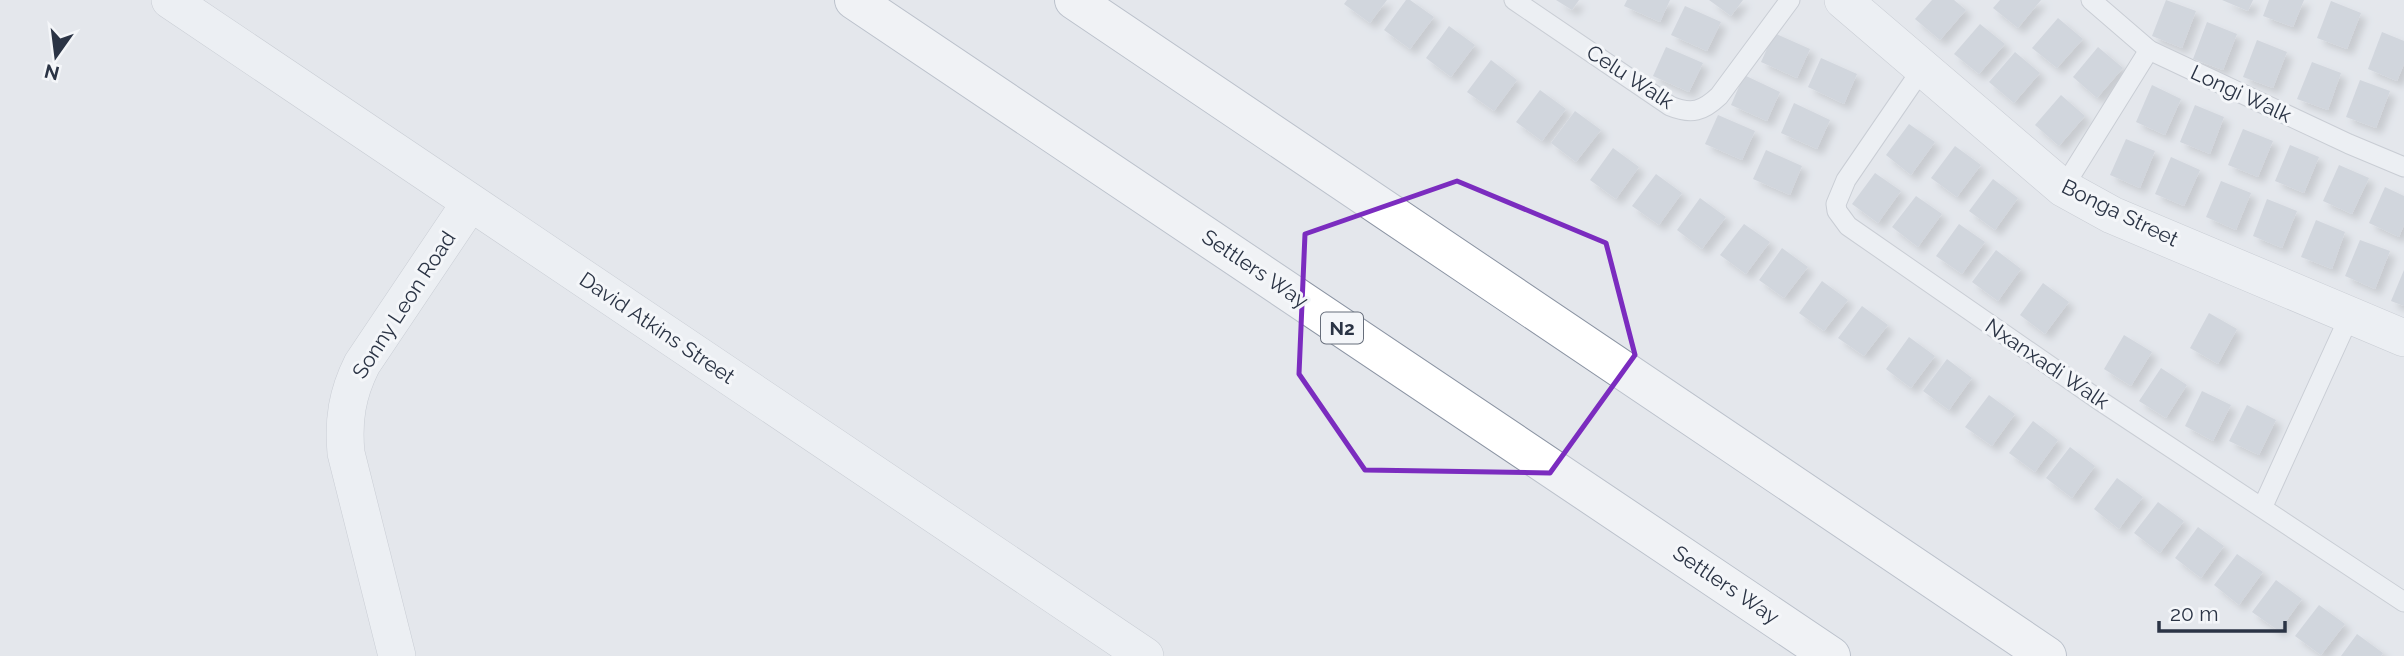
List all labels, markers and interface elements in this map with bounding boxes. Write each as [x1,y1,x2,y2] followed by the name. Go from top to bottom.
[21,21,91,91] north arrow
[1582,39,1678,114] street label: Celu Walk
[2187,59,2295,128] street label: Longi Walk
[42,60,62,85] text: N
[2058,174,2183,252] street label: Bonga Street
[1197,224,1313,313] street label: Settlers Way
[347,226,460,383] street label: Sonny Leon Road
[575,266,740,389] street label: David Atkins Street
[1321,312,1363,344] road number: N2
[1981,313,2114,414] street label: Nxanxadi Walk
[1668,540,1784,629] street label: Settlers Way
[2159,590,2285,634] scale bar
[2170,601,2218,626] text: 20 m

